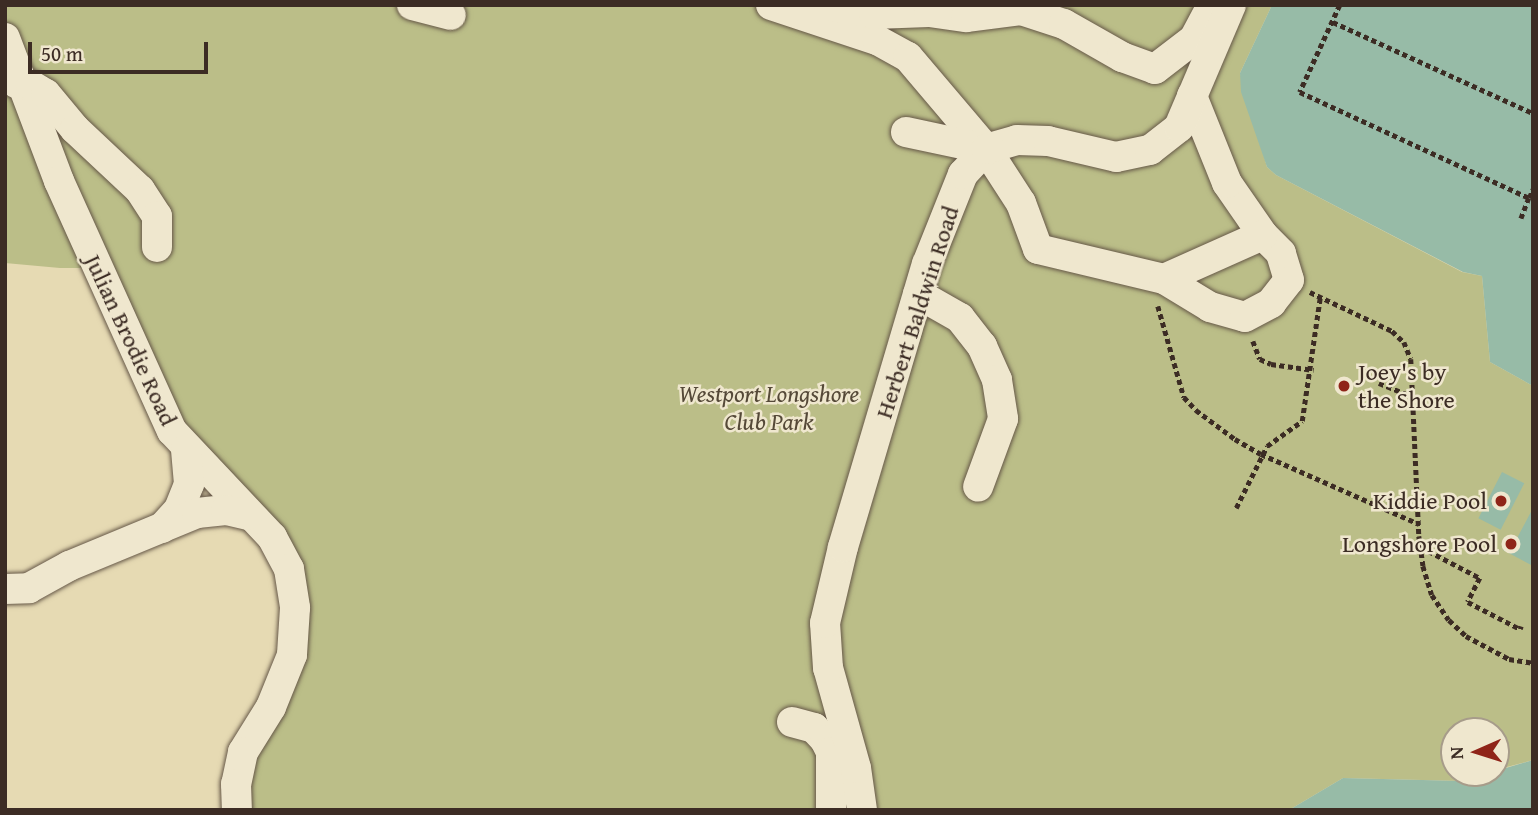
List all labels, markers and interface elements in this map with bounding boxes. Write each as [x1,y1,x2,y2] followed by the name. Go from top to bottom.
[32,28,212,72] scale bar
[41,38,83,69] text: 50 m
[869,202,965,422] street label: Herbert Baldwin Road
[79,250,183,430] street label: Julian Brodie Road
[1358,358,1455,414] place label: Joey's by the Shore
[1336,378,1352,394] marker: Joey's by the Shore
[679,380,859,436] park label: Westport Longshore Club Park
[1373,487,1487,515] place label: Kiddie Pool
[1493,493,1509,509] marker: Kiddie Pool
[1342,530,1497,558] place label: Longshore Pool
[1503,536,1519,552] marker: Longshore Pool
[1440,717,1510,787] north arrow
[1442,746,1470,760] text: N

